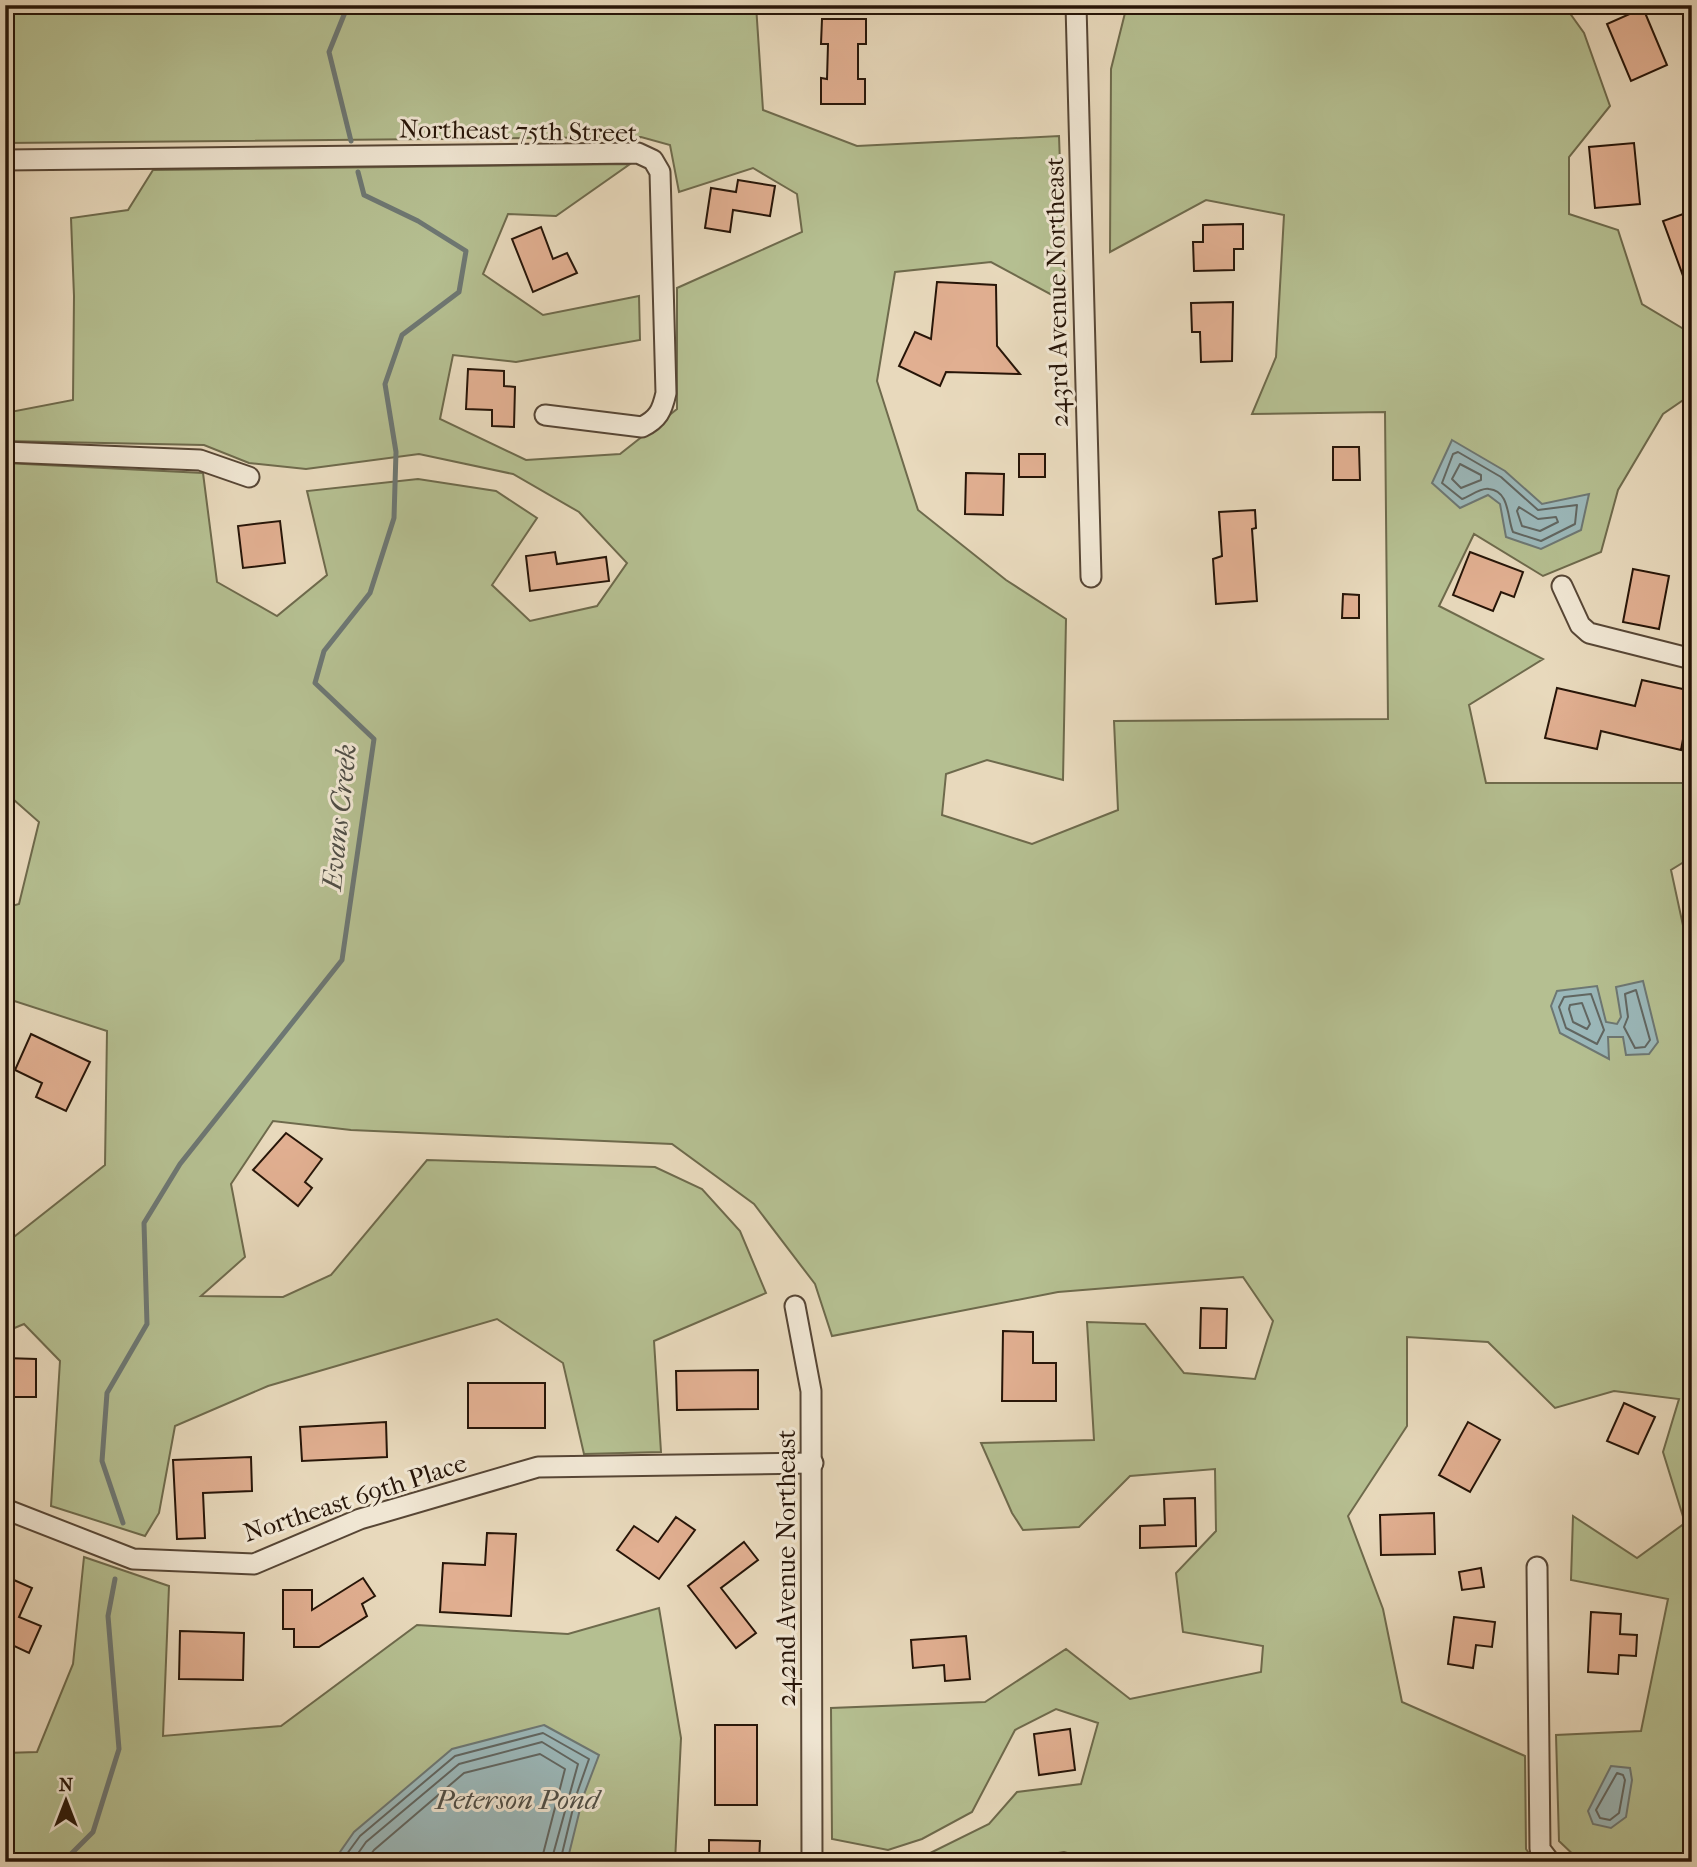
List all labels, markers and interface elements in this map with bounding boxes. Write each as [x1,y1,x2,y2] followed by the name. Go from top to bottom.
[399,113,638,149] street label: Northeast 75th Street
[1039,156,1075,427] street label: 243rd Avenue Northeast
[315,742,363,894] water label: Evans Creek
[771,1429,802,1707] street label: 242nd Avenue Northeast
[239,1447,471,1549] street label: Northeast 69th Place
[32,1766,102,1836] north arrow
[59,1774,74,1796] text: N
[433,1783,603,1816] water label: Peterson Pond

